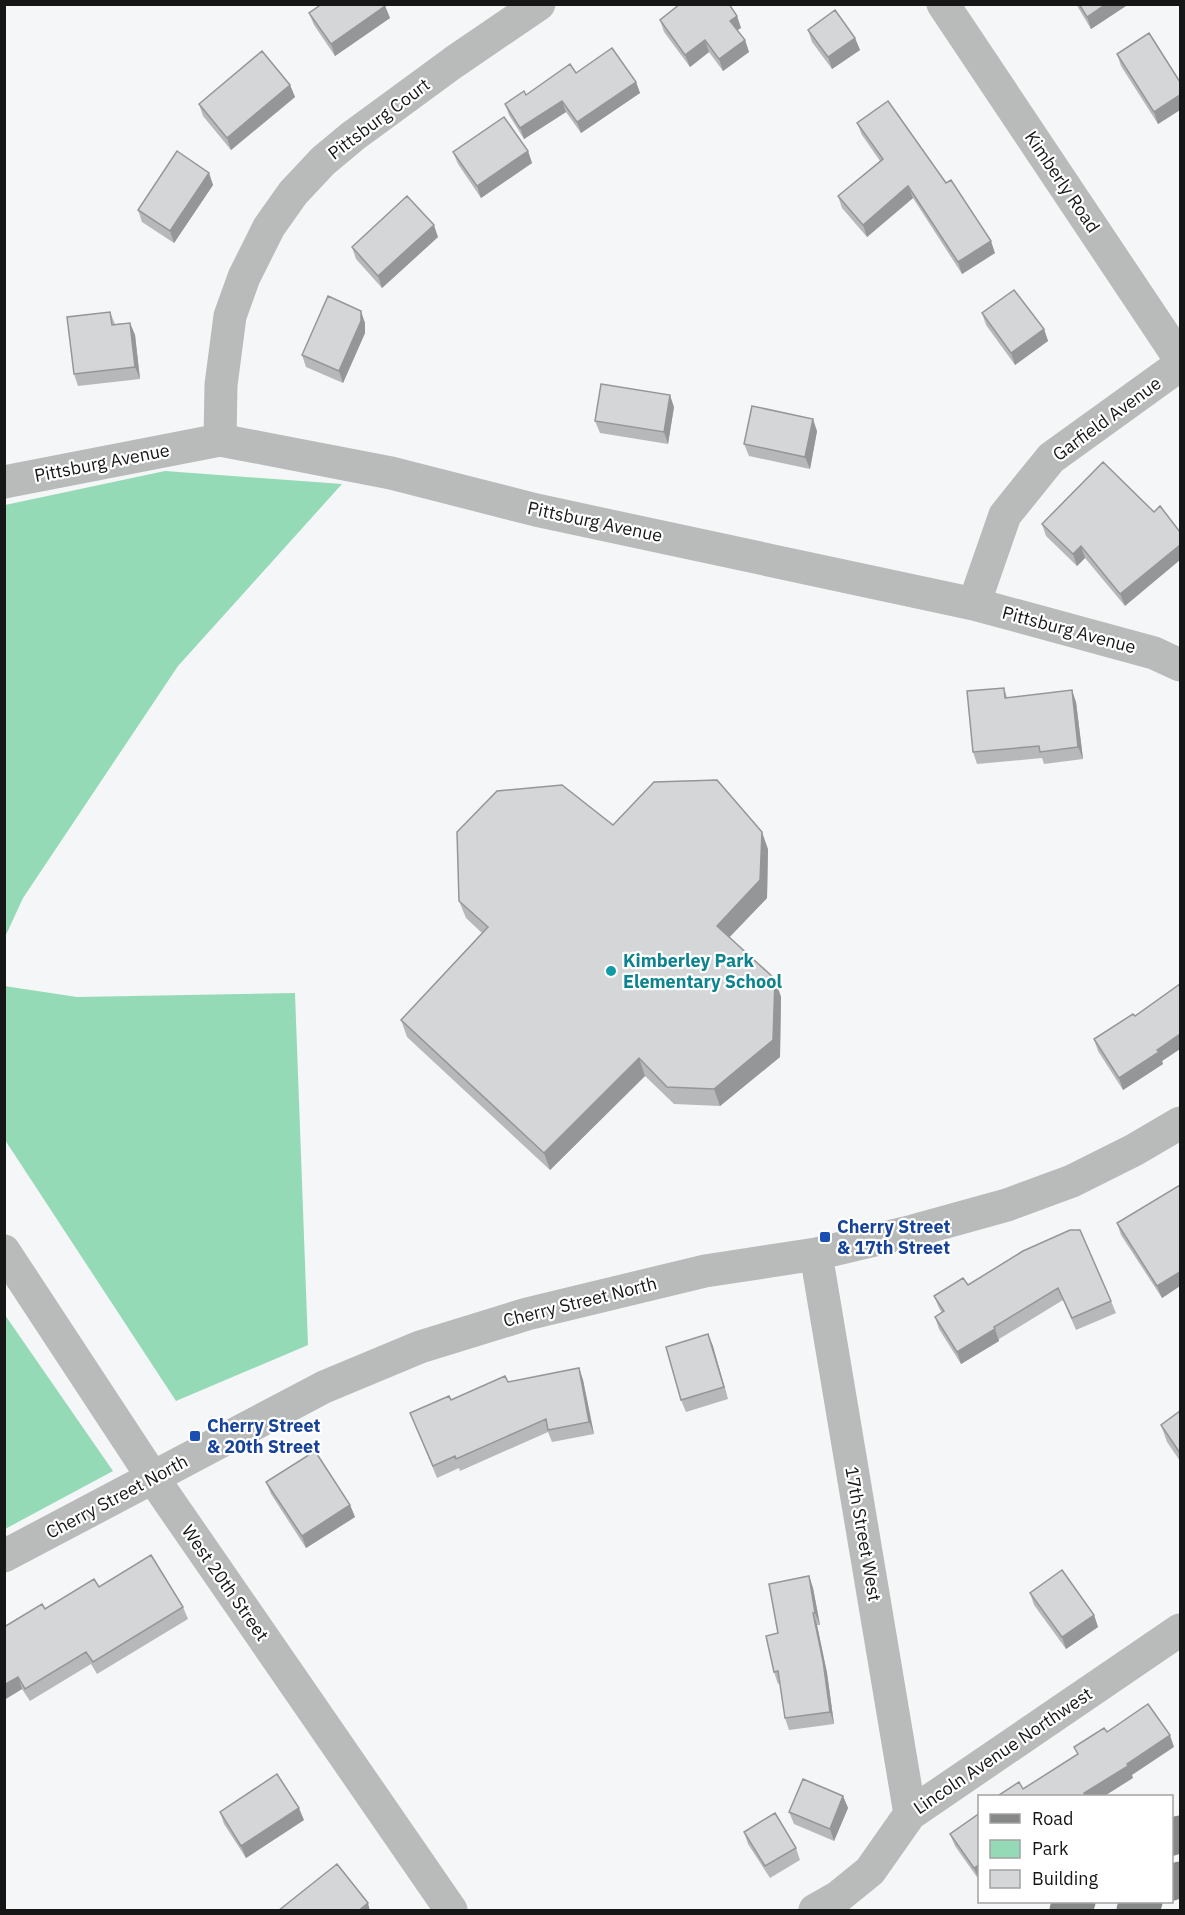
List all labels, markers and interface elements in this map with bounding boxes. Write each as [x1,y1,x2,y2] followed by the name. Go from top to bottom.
[323,73,434,164] street label: Pittsburg Court
[1020,126,1105,237] street label: Kimberly Road
[1048,371,1166,466] street label: Garfield Avenue
[32,438,172,487] street label: Pittsburg Avenue
[526,496,665,547] street label: Pittsburg Avenue
[1000,601,1139,658] street label: Pittsburg Avenue
[623,949,782,993] place label: Kimberley Park Elementary School
[604,964,618,978] marker: Kimberley Park Elementary School
[837,1215,951,1259] place label: Cherry Street & 17th Street
[818,1230,832,1244] marker: Cherry Street & 17th Street
[501,1271,659,1332] street label: Cherry Street North
[207,1414,321,1458] place label: Cherry Street & 20th Street
[188,1429,202,1443] marker: Cherry Street & 20th Street
[42,1449,192,1544] street label: Cherry Street North
[840,1465,887,1603] street label: 17th Street West
[177,1520,274,1645] street label: West 20th Street
[909,1682,1097,1819] street label: Lincoln Avenue Northwest
[978,1795,1173,1903] legend
[1032,1807,1073,1830] text: Road
[1032,1837,1069,1860] text: Park
[1032,1867,1099,1890] text: Building

